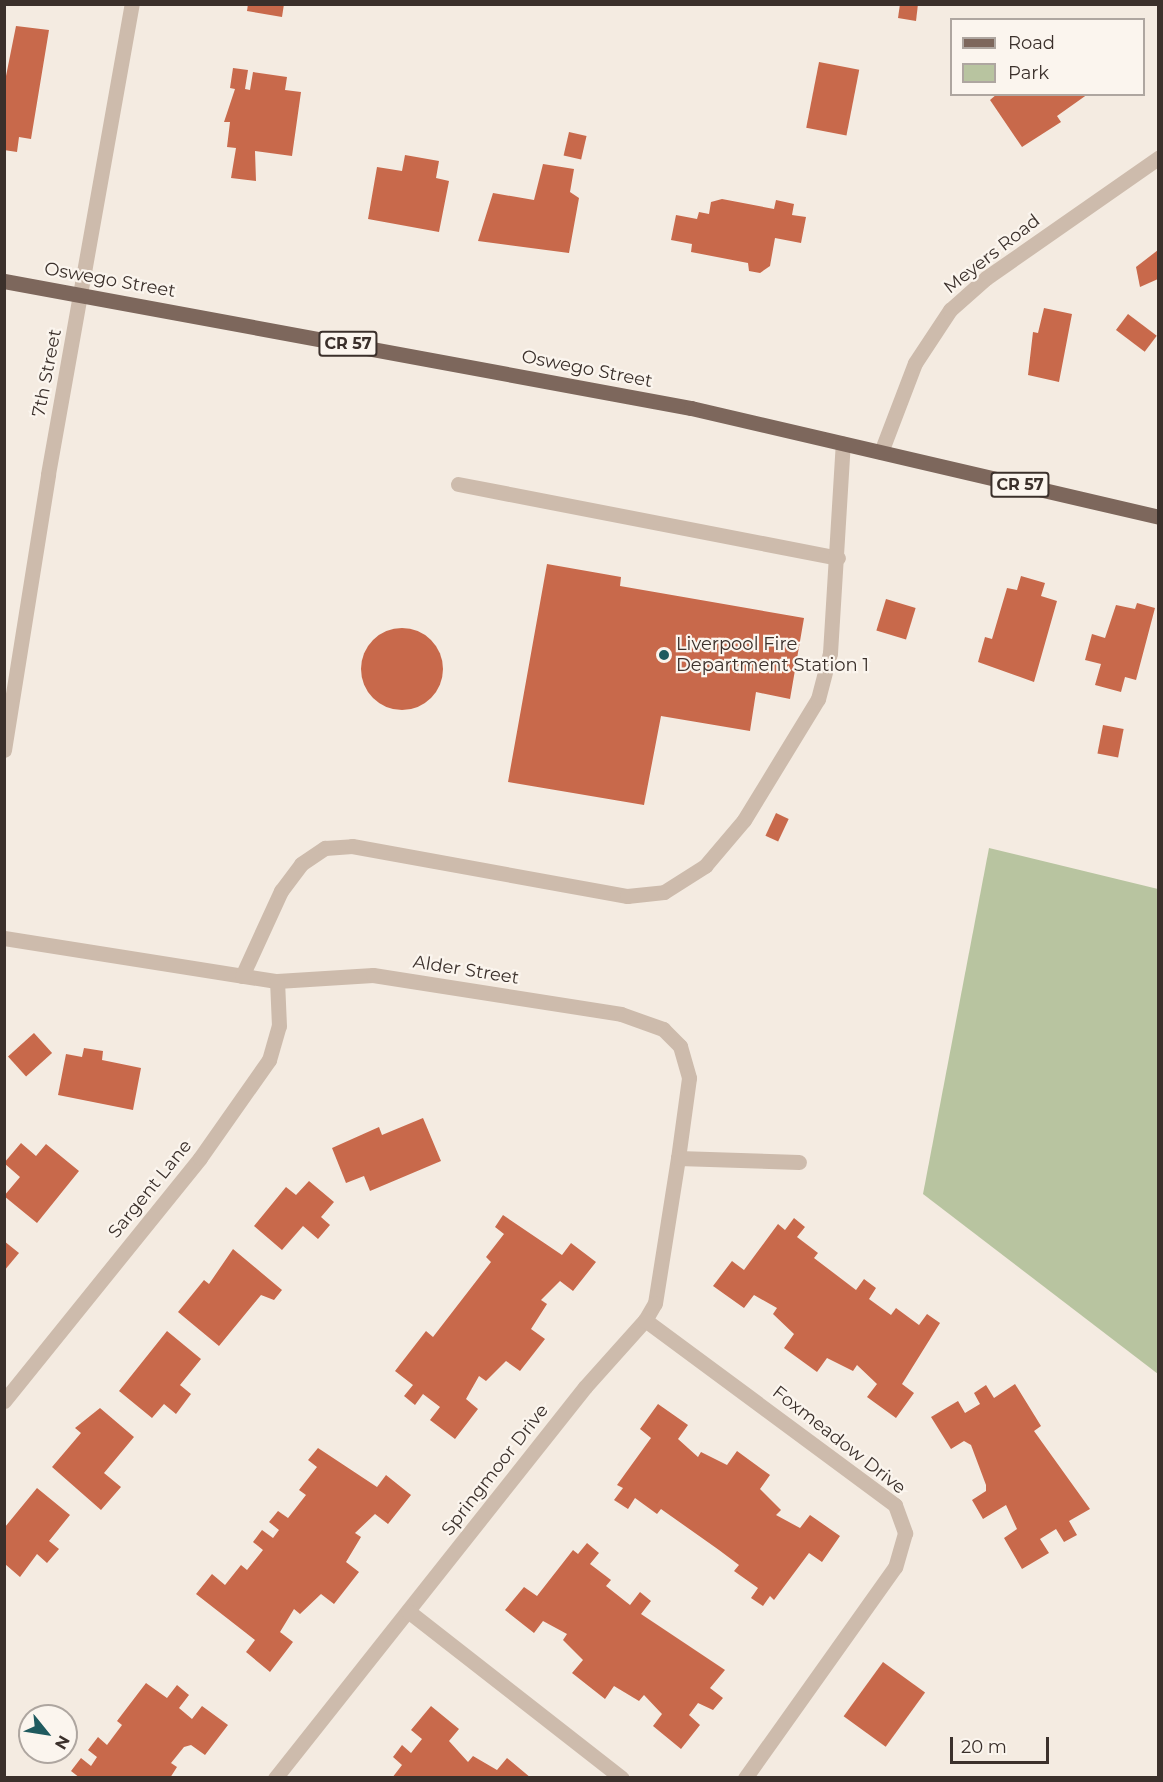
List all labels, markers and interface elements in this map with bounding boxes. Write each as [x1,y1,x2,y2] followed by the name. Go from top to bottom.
[950,18,1145,96] legend
[1008,32,1055,54] text: Road
[1008,62,1049,84] text: Park
[940,210,1044,298] street label: Meyers Road
[43,258,177,302] street label: Oswego Street
[28,327,66,419] street label: 7th Street
[318,331,378,357] road number: CR 57
[520,346,654,392] street label: Oswego Street
[990,472,1050,498] road number: CR 57
[676,634,869,676] place label: Liverpool Fire Department Station 1
[657,648,671,662] marker: Liverpool Fire Department Station 1
[411,951,521,989] street label: Alder Street
[104,1135,196,1243] street label: Sargent Lane
[768,1381,910,1499] street label: Foxmeadow Drive
[437,1400,553,1540] street label: Springmoor Drive
[18,1704,78,1764] north arrow
[953,1725,1052,1763] scale bar
[51,1732,74,1753] text: N
[961,1736,1007,1758] text: 20 m

